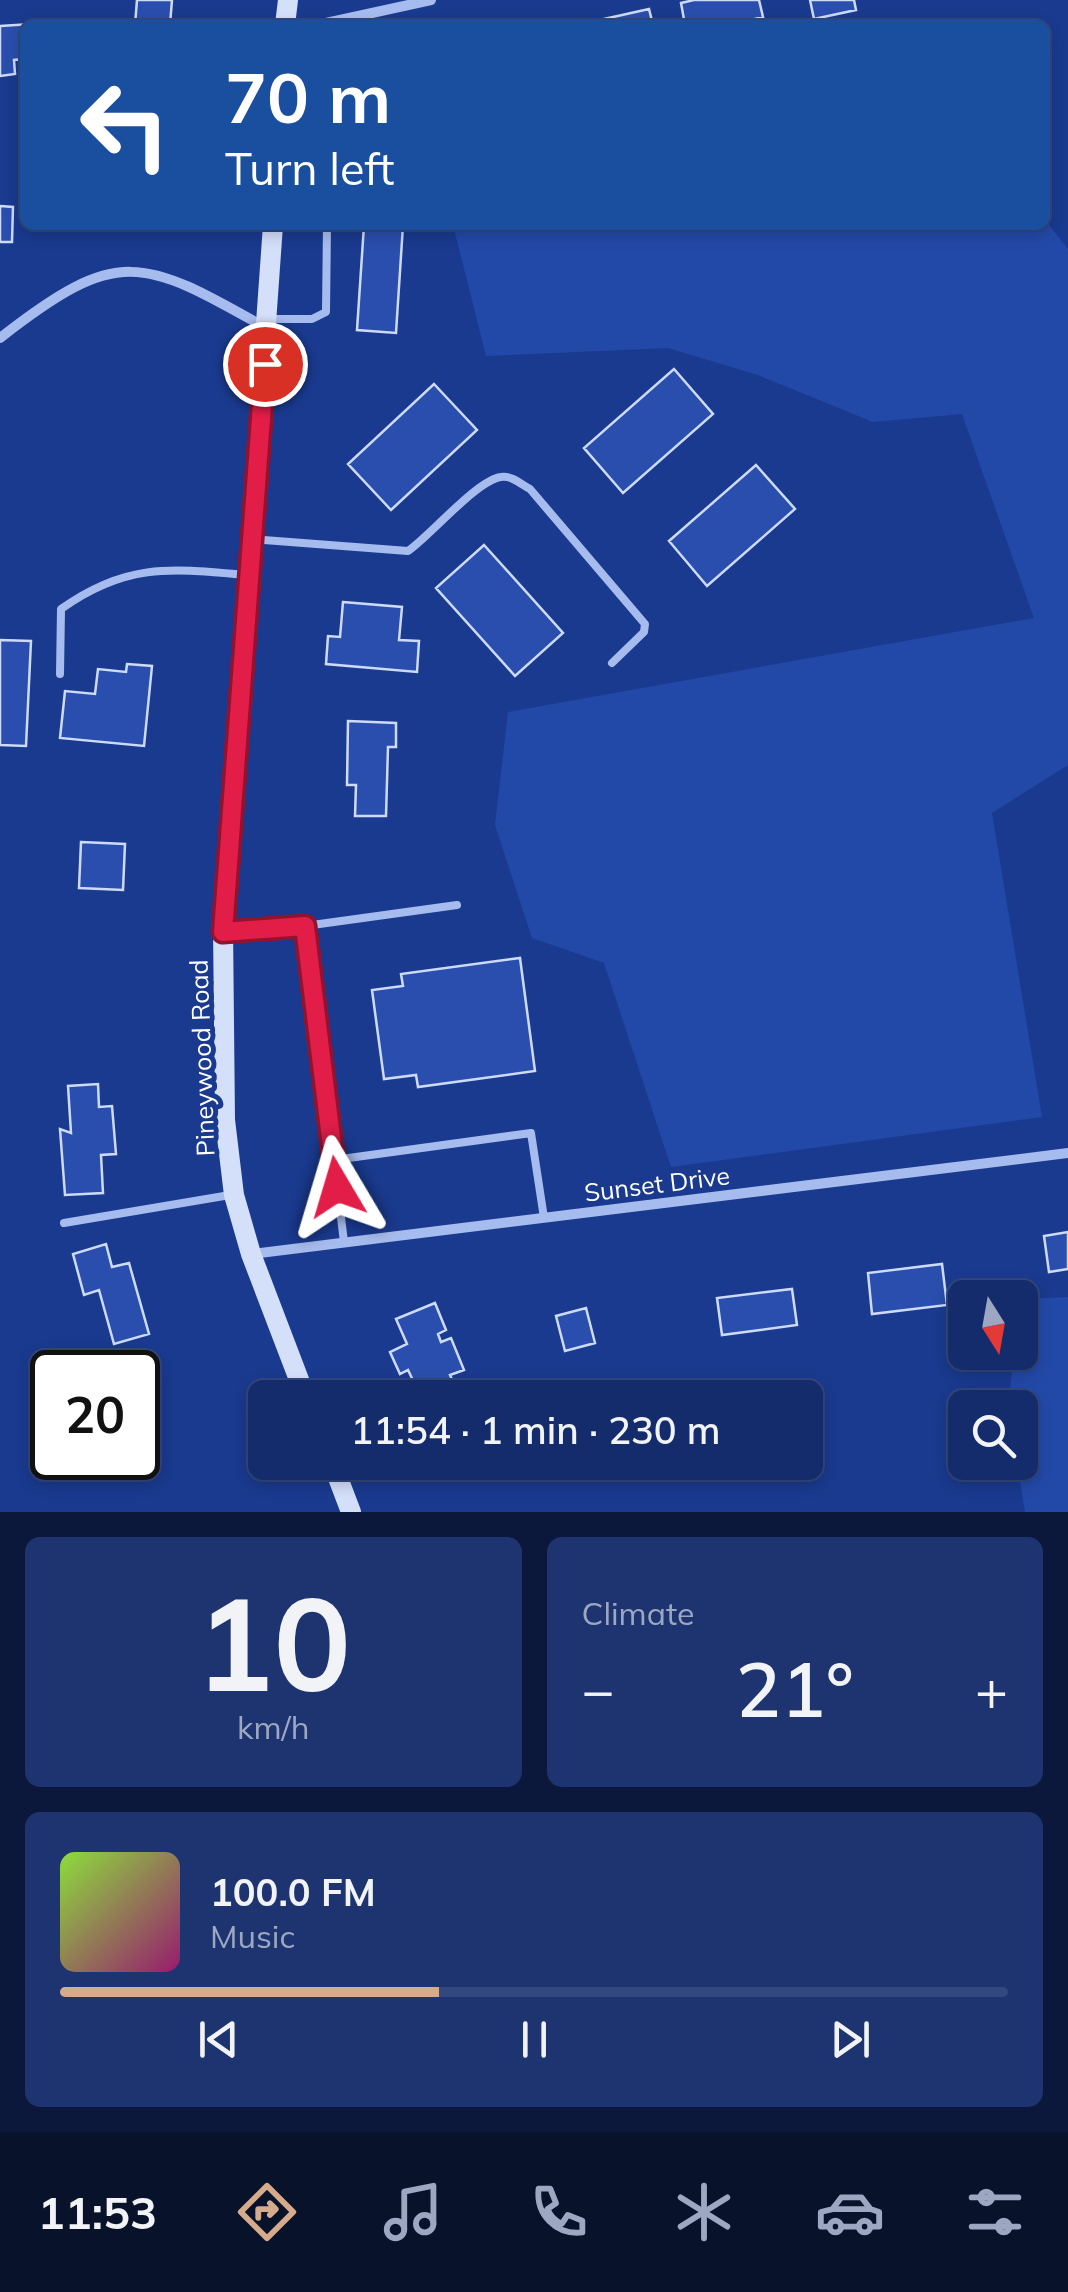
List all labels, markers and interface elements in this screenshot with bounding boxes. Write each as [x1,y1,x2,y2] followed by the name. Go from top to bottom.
[225,53,391,141] text: 70 m
[60,60,190,190] icon: left
[225,140,394,196] text: Turn left
[223,322,308,407] pin
[238,337,293,392] icon: arrive
[183,959,220,1157] street label: Pineywood Road
[285,1135,389,1239] position arrow
[582,1159,731,1208] street label: Sunset Drive
[948,1280,1038,1370] north arrow
[948,1280,1038,1480] map controls
[30,1350,160,1480] speed limit sign: 20
[948,1390,1038,1480] button: search
[350,1406,721,1454] text: 11:54 · 1 min · 230 m
[195,1560,351,1724] text: 10
[582,1593,694,1633] text: Climate
[736,1642,854,1736] text: 21°
[582,1655,615,1724] text: −
[975,1655,1008,1724] text: +
[237,1707,309,1747] text: km/h
[210,1868,376,1916] text: 100.0 FM
[210,1916,295,1956] text: Music
[191,2012,246,2067] icon: previous
[507,2012,562,2067] icon: pause
[823,2012,878,2067] icon: next
[232,2177,302,2247] icon: directions
[378,2177,448,2247] icon: music
[524,2177,594,2247] icon: phone
[669,2177,739,2247] icon: climate
[815,2177,885,2247] icon: car
[960,2177,1030,2247] icon: filters
[38,2184,157,2240] text: 11:53

